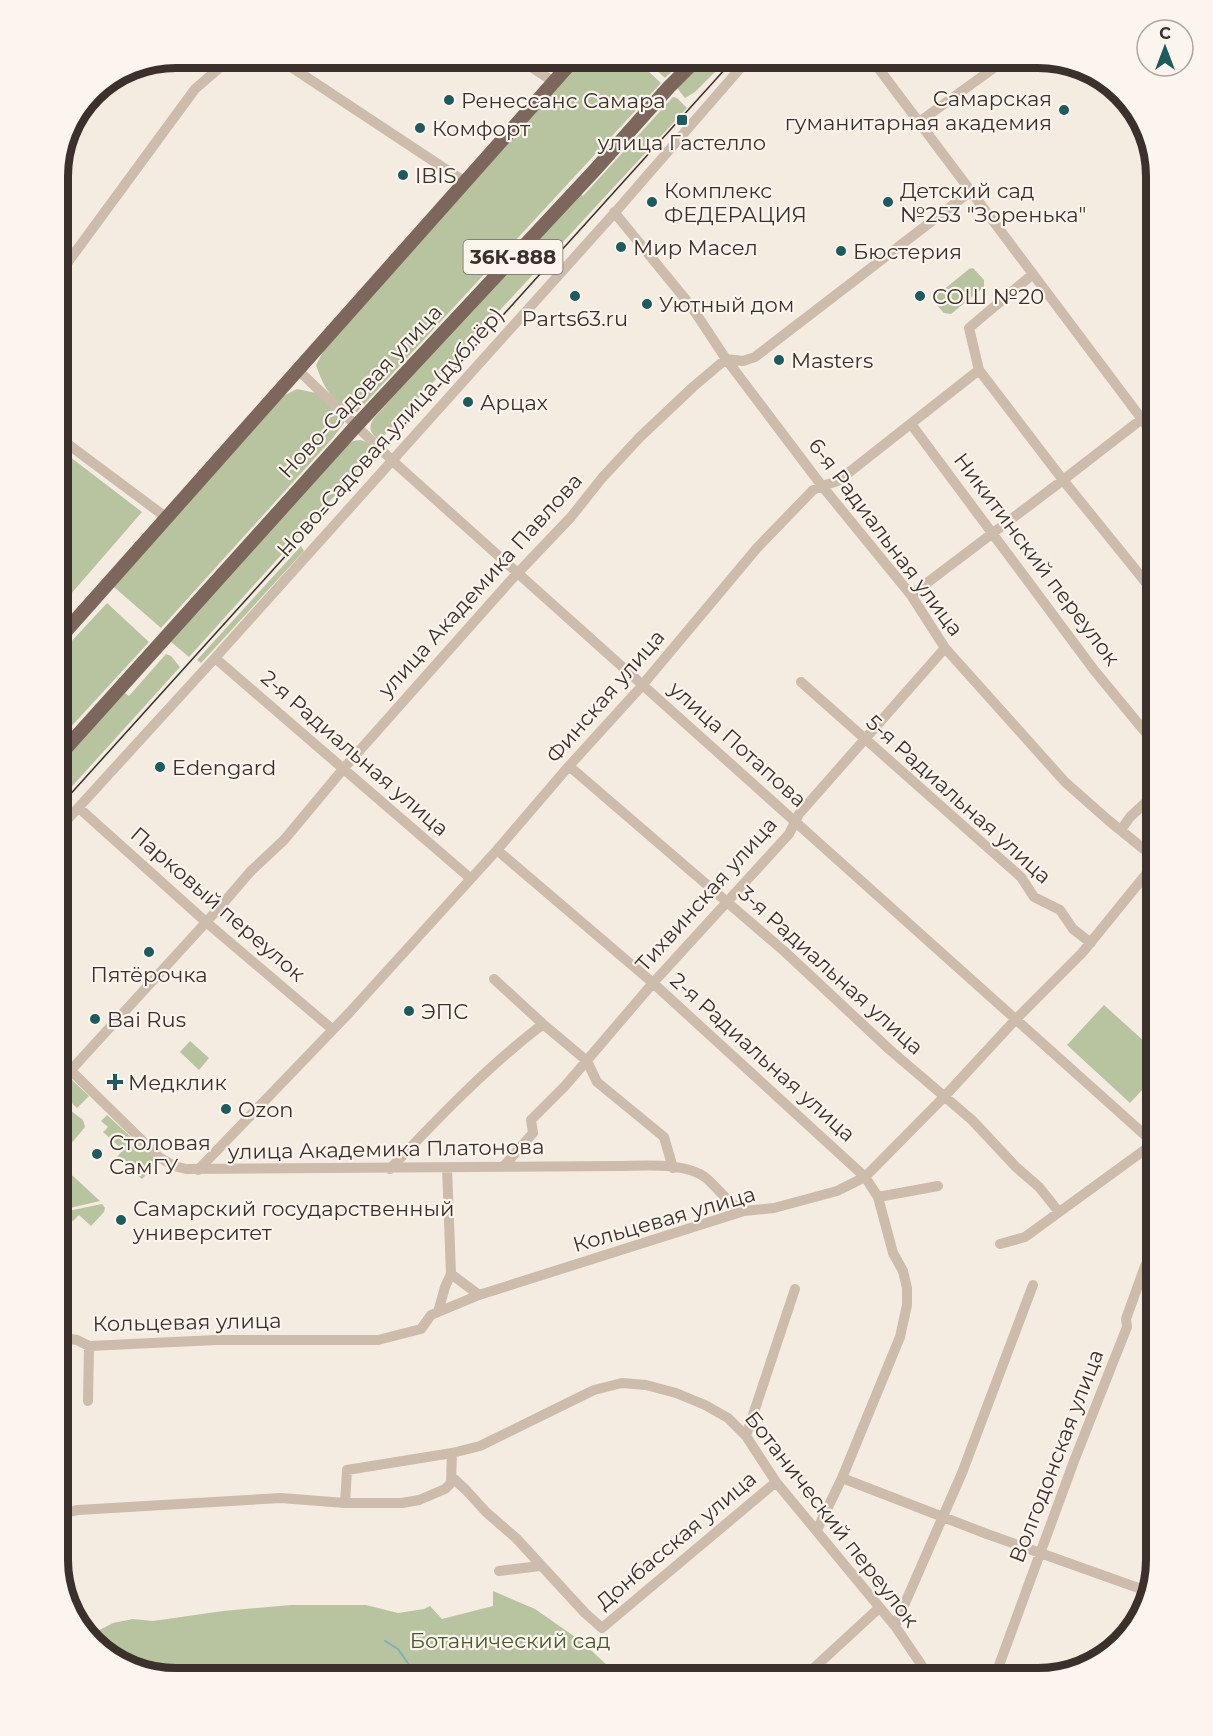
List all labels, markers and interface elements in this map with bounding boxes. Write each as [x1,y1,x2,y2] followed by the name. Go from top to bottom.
[1135,18,1195,78] north arrow
[1159,24,1171,43] text: С
[785,86,1052,135] place label: Самарская гуманитарная академия
[461,88,665,113] place label: Ренессанс Самара
[442,93,456,107] marker: Ренессанс Самара
[1057,103,1071,117] marker: Самарская гуманитарная академия
[675,113,689,127] marker: улица Гастелло
[432,116,530,141] place label: Комфорт
[413,121,427,135] marker: Комфорт
[597,130,766,155] place label: улица Гастелло
[415,163,456,188] place label: IBIS
[396,168,410,182] marker: IBIS
[664,178,807,227] place label: Комплекс ФЕДЕРАЦИЯ
[900,178,1086,227] place label: Детский сад №253 "Зоренька"
[645,195,659,209] marker: Комплекс ФЕДЕРАЦИЯ
[881,195,895,209] marker: Детский сад №253 "Зоренька"
[633,235,758,260] place label: Мир Масел
[853,239,962,264] place label: Бюстерия
[464,240,562,274] road number: 36К-888
[614,240,628,254] marker: Мир Масел
[834,244,848,258] marker: Бюстерия
[932,284,1044,309] place label: СОШ №20
[568,289,582,303] marker: Parts63.ru
[913,289,927,303] marker: СОШ №20
[659,292,794,317] place label: Уютный дом
[640,297,654,311] marker: Уютный дом
[273,299,447,483] street label: Ново-Садовая улица
[271,302,509,562] street label: Ново-Садовая улица (дублёр)
[522,306,628,331] place label: Parts63.ru
[791,348,873,373] place label: Masters
[772,353,786,367] marker: Masters
[480,390,548,415] place label: Арцах
[461,395,475,409] marker: Арцах
[803,433,969,641] street label: 6-я Радиальная улица
[949,448,1125,670] street label: Никитинский переулок
[372,468,587,703] street label: улица Академика Павлова
[541,625,669,767] street label: Финская улица
[256,665,454,841] street label: 2-я Радиальная улица
[663,675,812,812] street label: улица Потапова
[861,709,1057,889] street label: 5-я Радиальная улица
[172,755,276,780] place label: Edengard
[153,760,167,774] marker: Edengard
[630,812,782,976] street label: Тихвинская улица
[126,821,310,987] street label: Парковый переулок
[733,880,929,1060] street label: 3-я Радиальная улица
[142,945,156,959] marker: Пятёрочка
[90,962,208,987] place label: Пятёрочка
[665,967,861,1147] street label: 2-я Радиальная улица
[421,999,468,1024] place label: ЭПС
[402,1004,416,1018] marker: ЭПС
[107,1007,186,1032] place label: Bai Rus
[88,1012,102,1026] marker: Bai Rus
[128,1070,227,1095] place label: Медклик
[106,1073,124,1091] marker: Медклик
[238,1097,294,1122] place label: Ozon
[219,1102,233,1116] marker: Ozon
[109,1130,211,1179] place label: Столовая СамГУ
[227,1134,544,1164] street label: улица Академика Платонова
[90,1147,104,1161] marker: Столовая СамГУ
[570,1181,758,1257] street label: Кольцевая улица
[132,1196,454,1245] place label: Самарский государственный университет
[114,1213,128,1227] marker: Самарский государственный университет
[92,1308,282,1336] street label: Кольцевая улица
[1004,1346,1108,1566] street label: Волгодонская улица
[740,1406,924,1632] street label: Ботанический переулок
[591,1466,761,1614] street label: Донбасская улица
[410,1628,610,1653] park label: Ботанический сад

